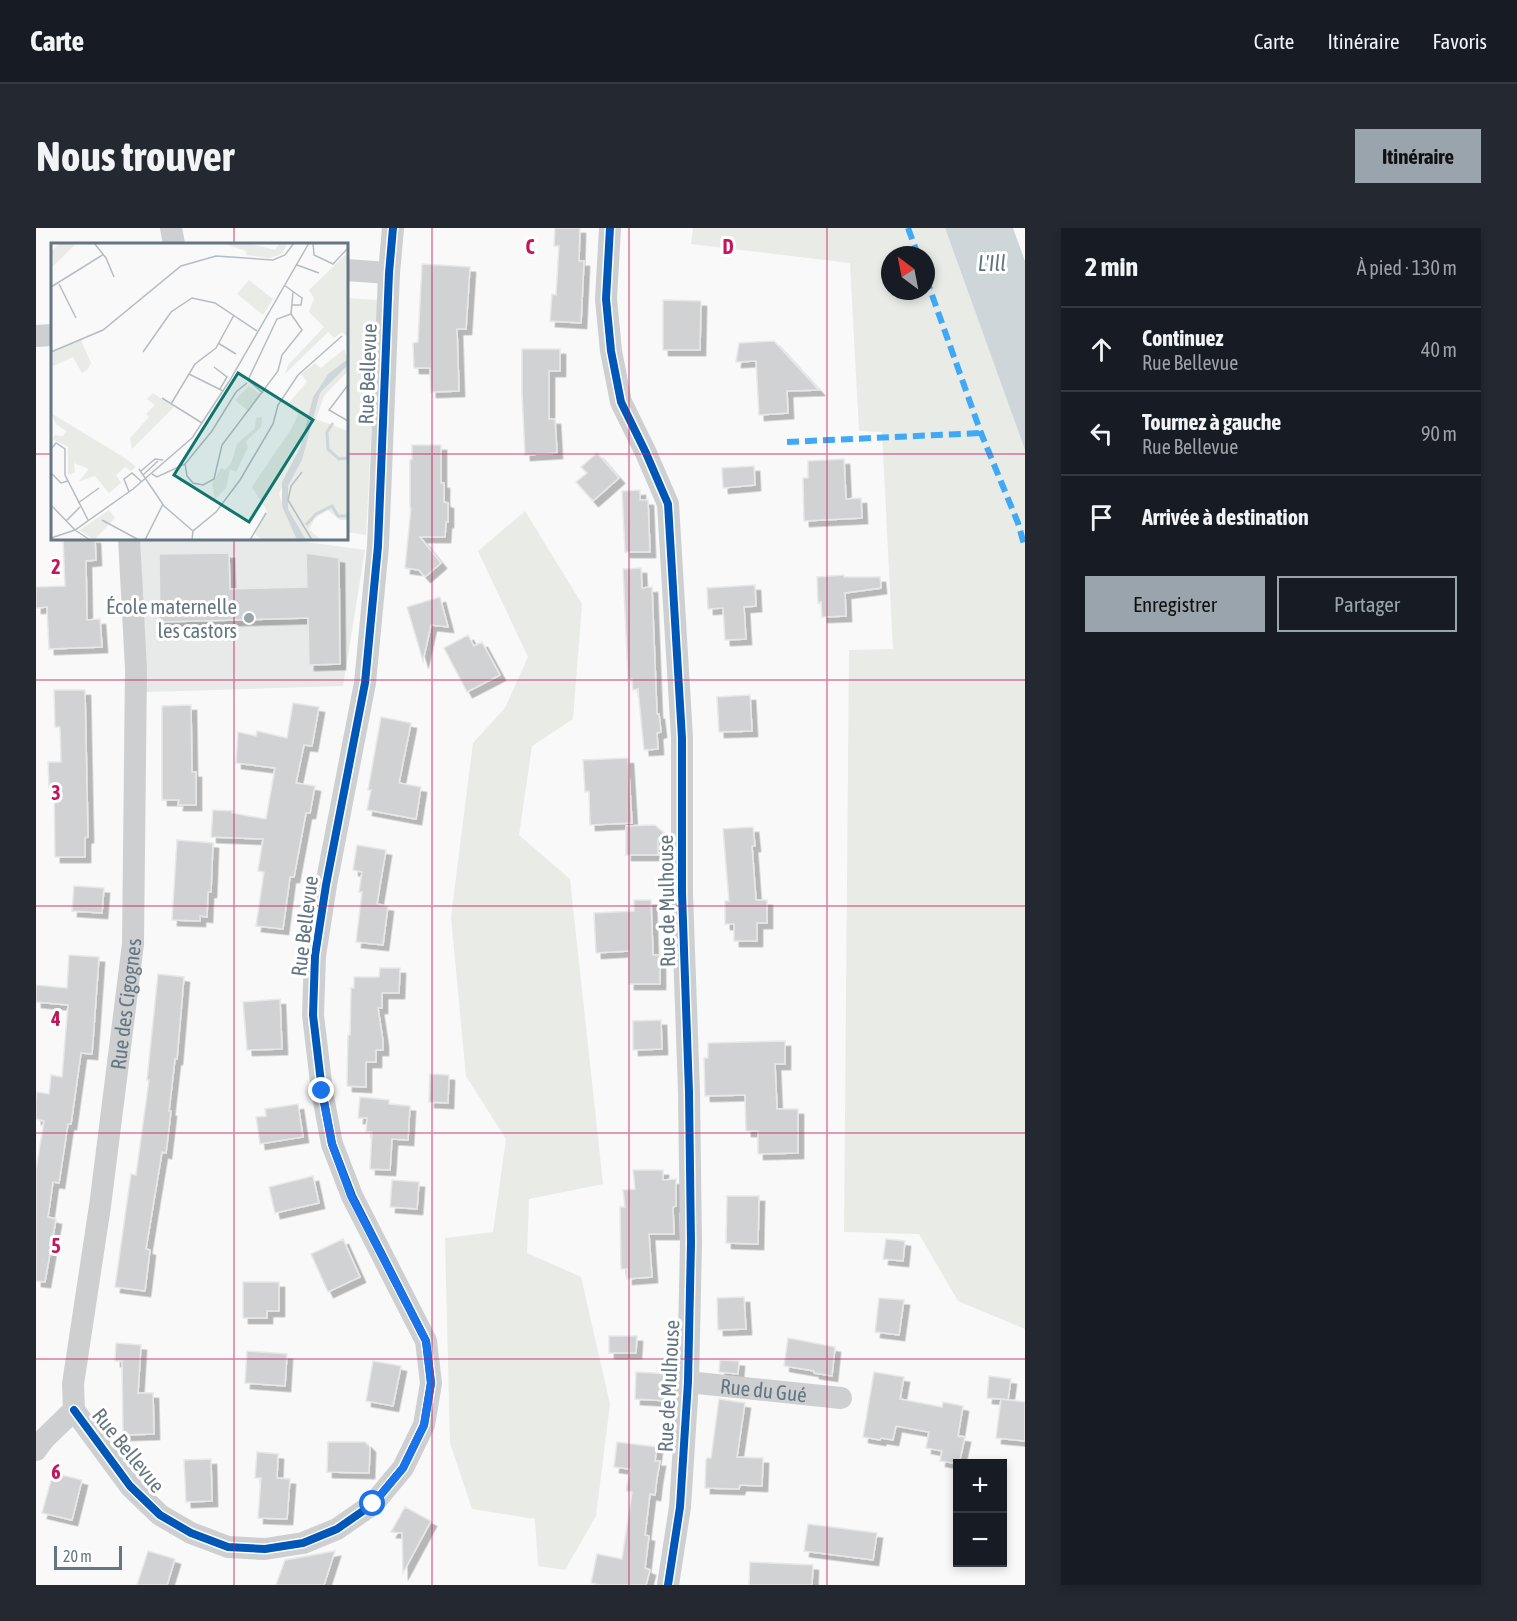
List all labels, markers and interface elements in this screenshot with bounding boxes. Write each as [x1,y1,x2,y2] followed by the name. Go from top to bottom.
[30,25,84,57] text: Carte
[1254,29,1294,53] text: Carte
[1327,29,1399,53] text: Itinéraire
[1432,29,1487,53] text: Favoris
[1355,129,1481,183] button: Itinéraire
[36,132,234,180] text: Nous trouver
[526,235,535,258] text: C
[722,235,734,258] text: D
[51,243,348,540] inset map
[881,246,935,300] north arrow
[978,250,1006,276] water label: L'Ill
[1085,252,1138,282] text: 2 min
[1357,256,1457,279] text: À pied · 130 m
[353,323,381,425] street label: Rue Bellevue
[1142,325,1224,351] text: Continuez
[1085,333,1118,366] icon: ahead
[1421,338,1457,361] text: 40 m
[1142,351,1238,374] text: Rue Bellevue
[1142,409,1281,435] text: Tournez à gauche
[1085,417,1118,450] icon: left
[1421,422,1457,445] text: 90 m
[1142,435,1238,458] text: Rue Bellevue
[1085,501,1118,534] icon: arrive
[1142,504,1309,530] text: Arrivée à destination
[51,555,61,578] text: 2
[1085,576,1265,632] button: Enregistrer
[1277,576,1457,632] button: Partager
[106,594,237,642] place label: École maternelle les castors
[242,611,256,625] marker: École maternelle les castors
[51,781,61,804] text: 3
[653,835,679,967] street label: Rue de Mulhouse
[286,874,322,978] street label: Rue Bellevue
[105,938,145,1071] street label: Rue des Cigognes
[50,1007,61,1030] text: 4
[308,1077,334,1103] route end
[51,1234,61,1257] text: 5
[653,1319,683,1453] street label: Rue de Mulhouse
[719,1373,808,1406] street label: Rue du Gué
[88,1403,170,1497] street label: Rue Bellevue
[953,1459,1007,1567] map controls
[953,1459,1007,1513] button: +
[51,1460,61,1483] text: 6
[359,1490,385,1516] route start
[953,1513,1007,1567] button: −
[54,1543,122,1570] scale bar
[63,1547,92,1565] text: 20 m

